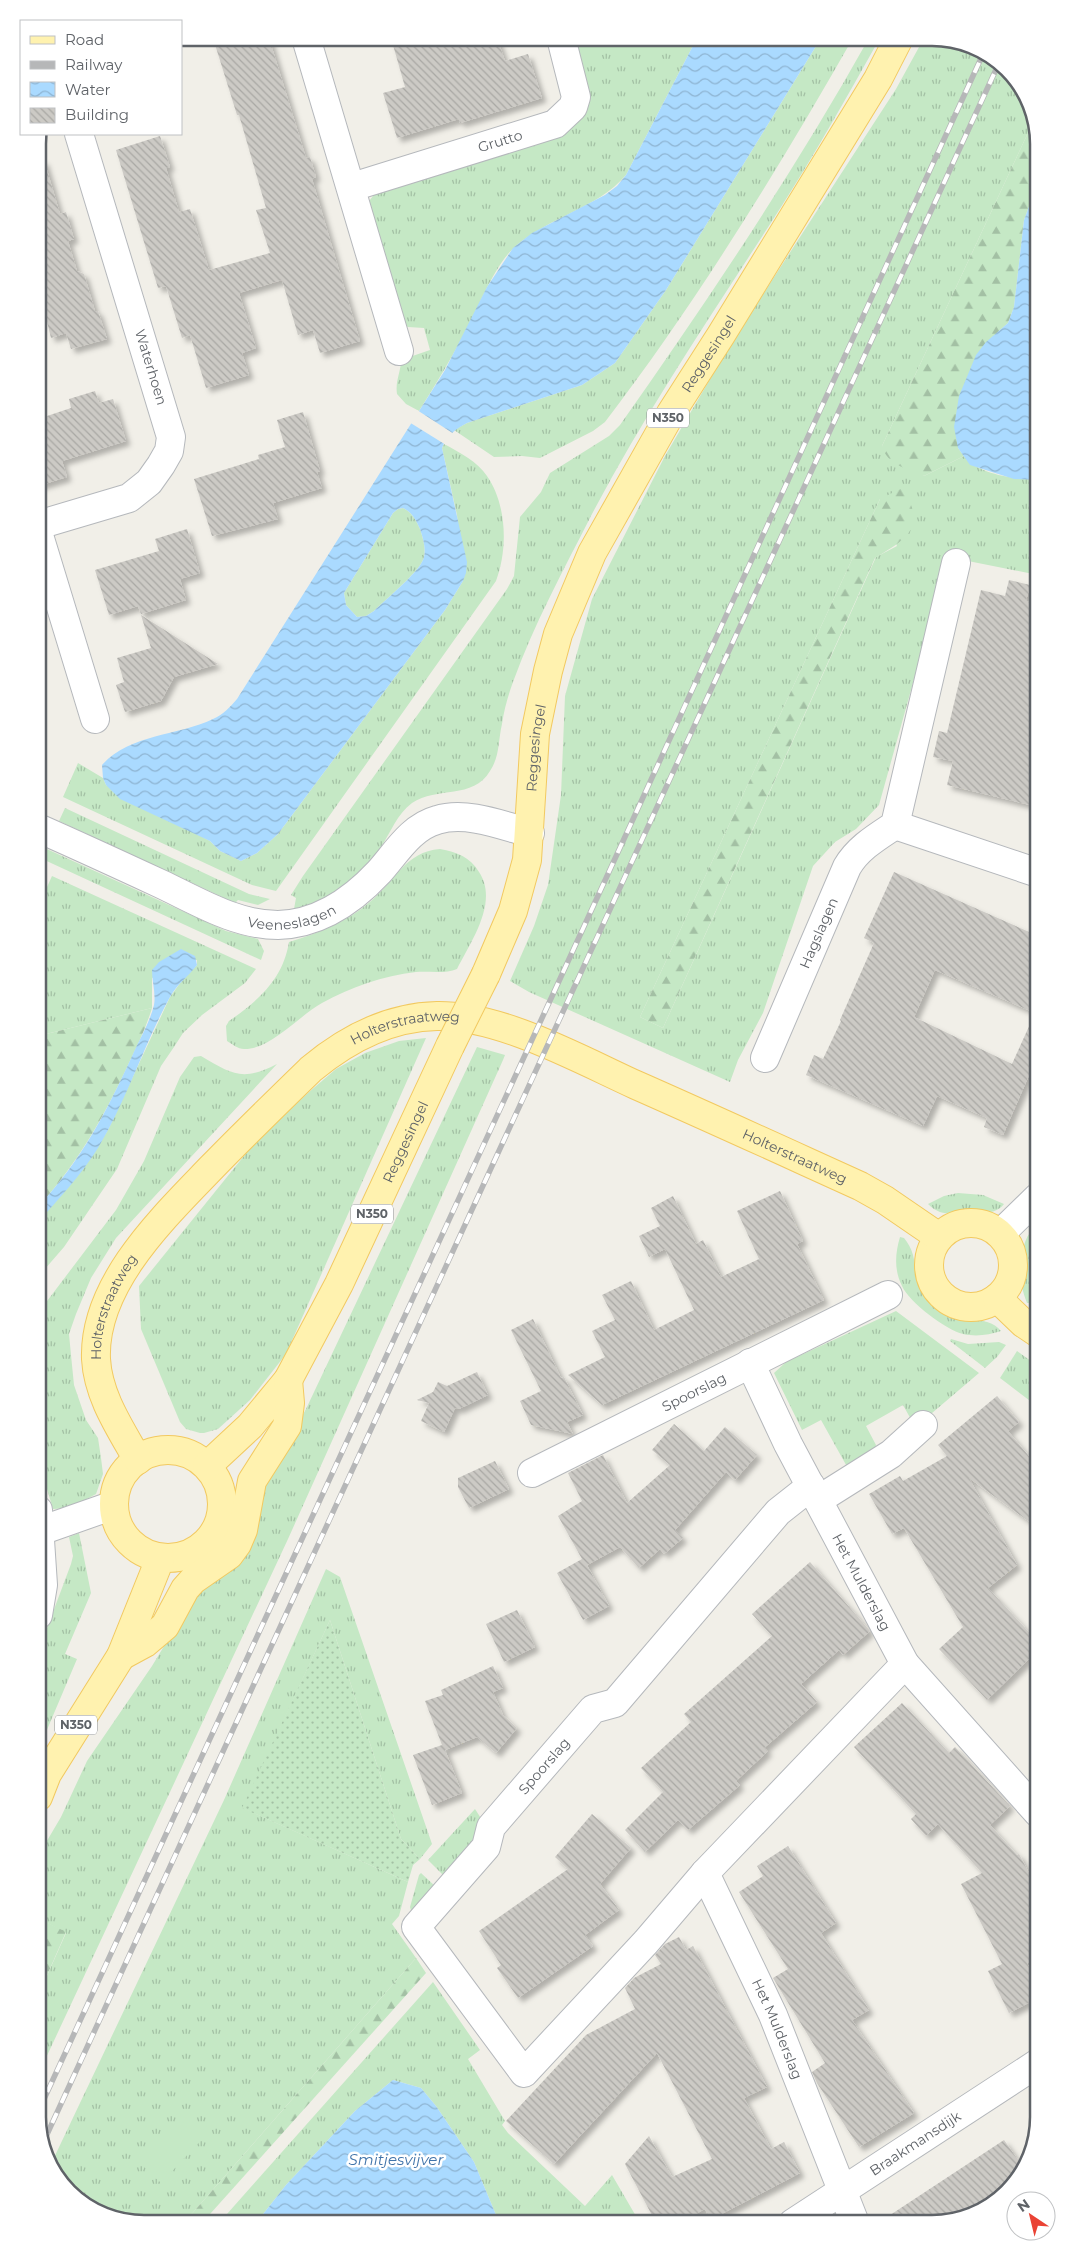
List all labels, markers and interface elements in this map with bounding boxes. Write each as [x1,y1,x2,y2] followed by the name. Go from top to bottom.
[20,20,182,135] legend
[65,30,104,49] text: Road
[65,55,123,74] text: Railway
[65,80,111,99] text: Water
[65,105,129,124] text: Building
[476,126,525,156] street label: Grutto
[677,312,740,396] street label: Reggesingel
[131,327,171,407] street label: Waterhoen
[647,408,689,428] road number: N350
[522,702,550,792] street label: Reggesingel
[795,895,842,971] street label: Hagslagen
[246,900,339,934] street label: Veeneslagen
[347,1007,461,1049] street label: Holterstraatweg
[379,1098,432,1186] street label: Reggesingel
[740,1125,850,1188] street label: Holterstraatweg
[351,1204,393,1224] road number: N350
[87,1250,141,1360] street label: Holterstraatweg
[659,1368,729,1416] street label: Spoorslag
[828,1530,895,1634] street label: Het Mulderslag
[55,1716,97,1734] road number: N350
[514,1734,574,1798] street label: Spoorslag
[748,1976,806,2082] street label: Het Mulderslag
[866,2106,965,2180] street label: Braakmansdijk
[349,2150,444,2169] water label: Smitjesvijver
[1006,2191,1056,2241] north arrow
[1014,2195,1033,2216] text: N

